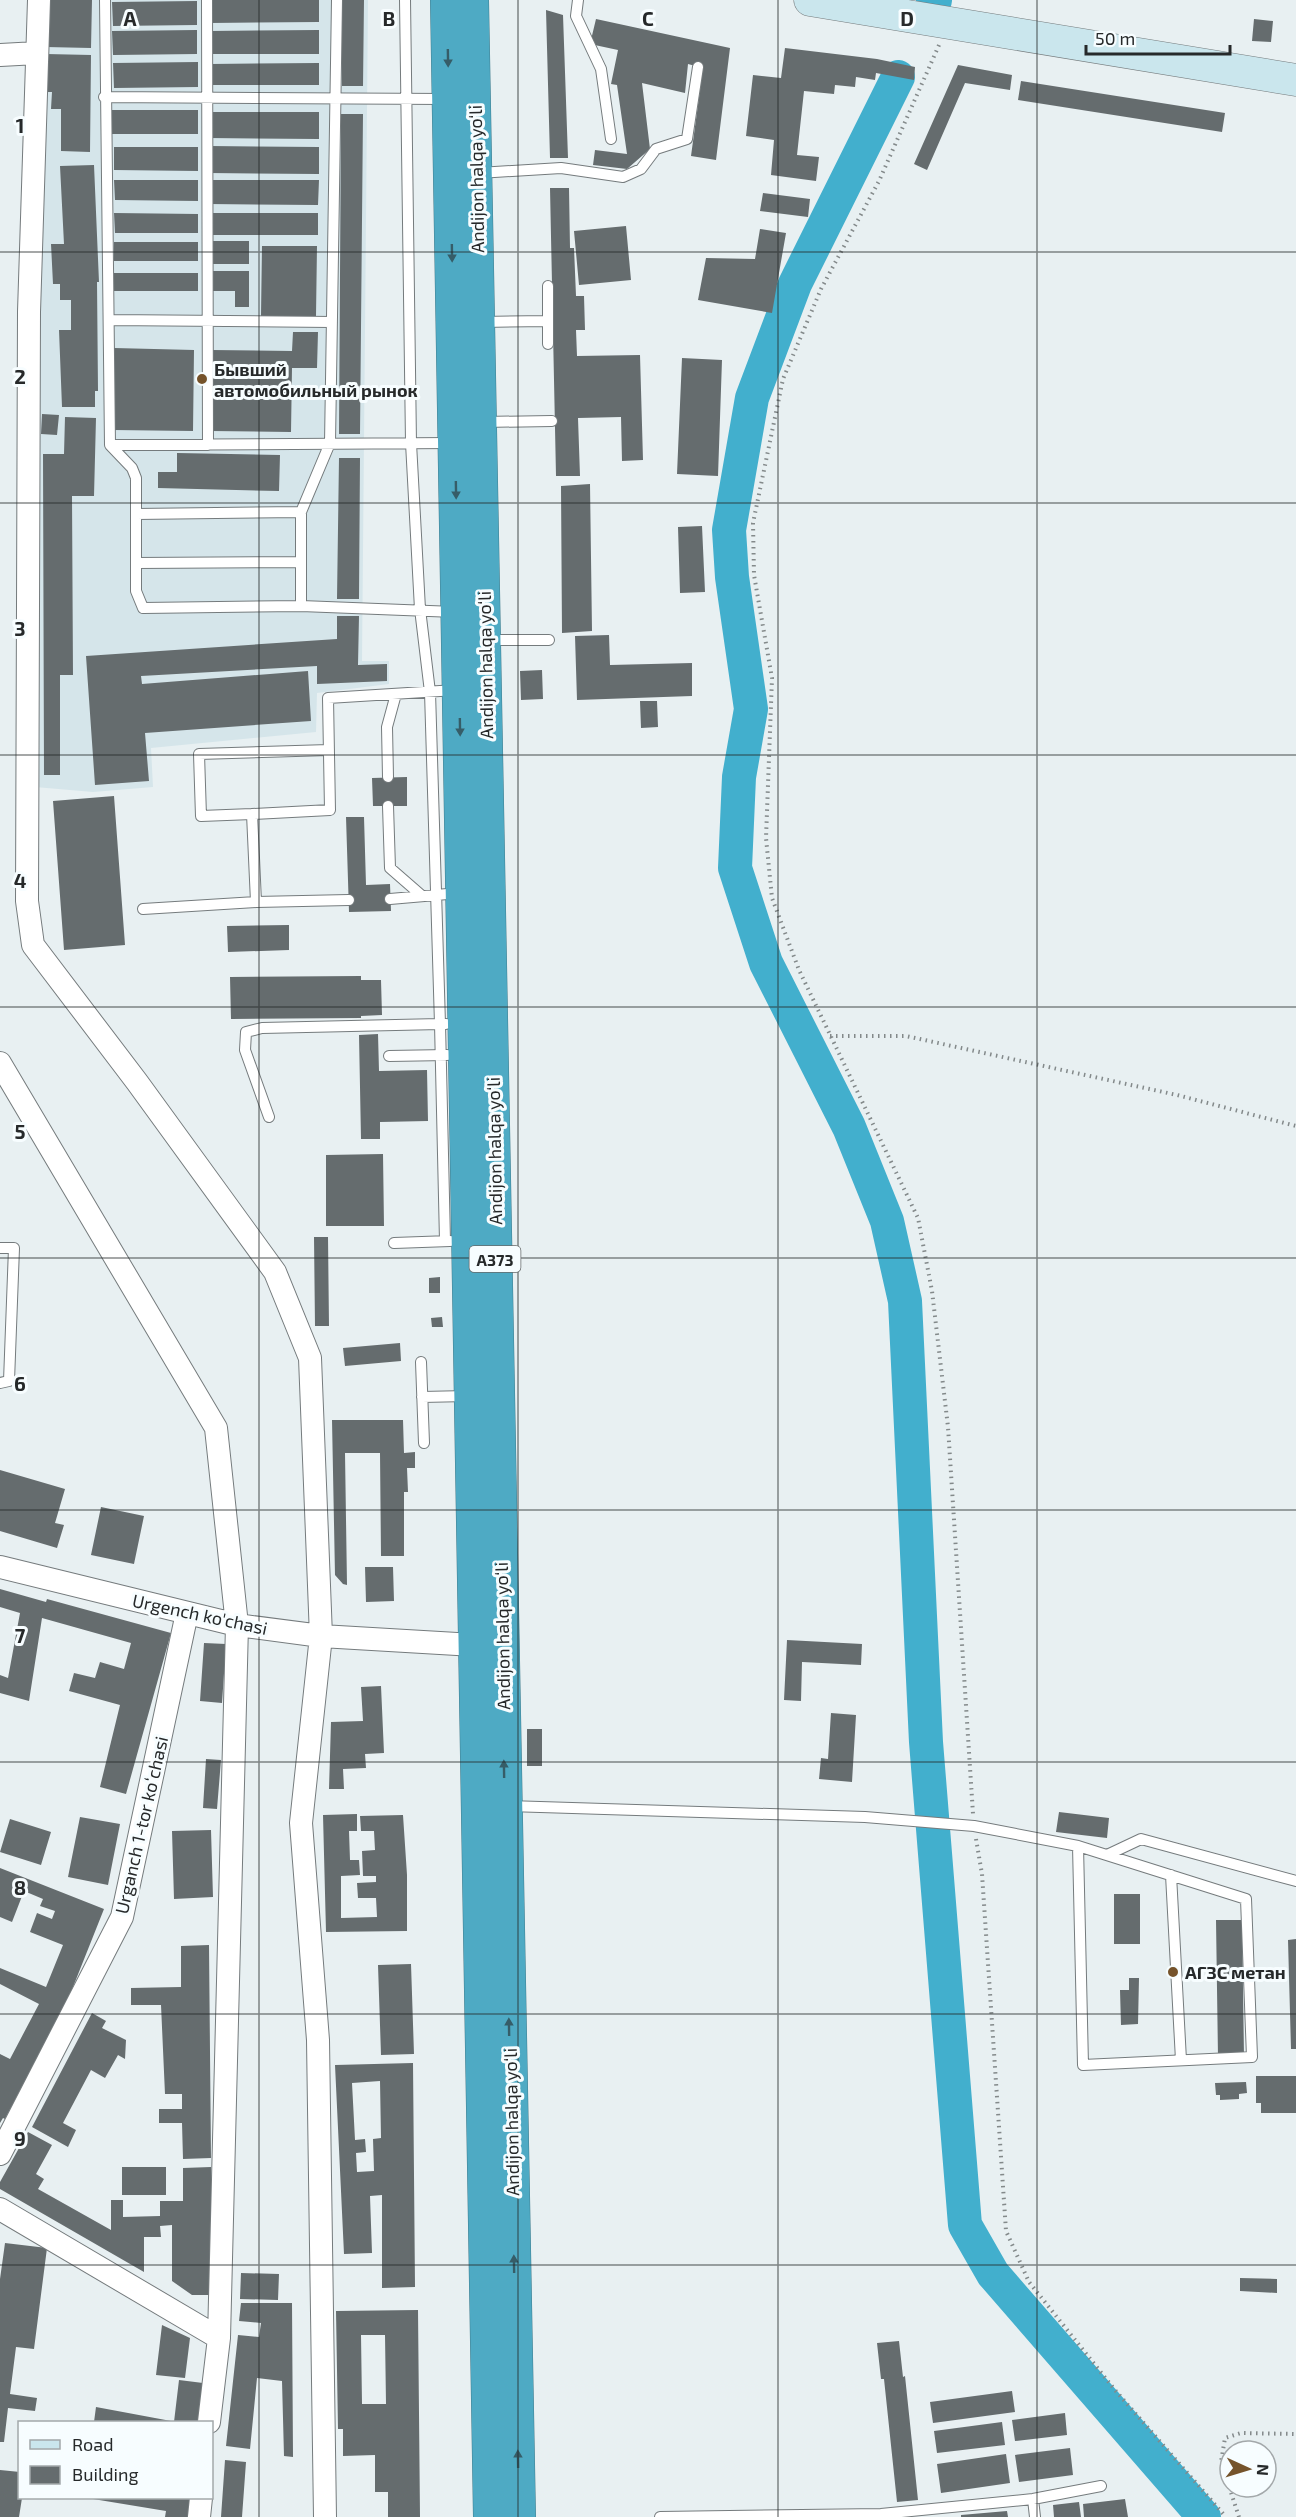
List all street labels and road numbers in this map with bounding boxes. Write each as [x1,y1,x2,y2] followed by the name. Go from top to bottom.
[464,105,488,253] street label: Andijon halqa yo‘li
[473,591,497,739] street label: Andijon halqa yo‘li
[482,1077,506,1225] street label: Andijon halqa yo‘li
[470,1246,520,1272] road number: A373
[490,1562,514,1710] street label: Andijon halqa yo‘li
[130,1589,270,1639] street label: Urgench ko'chasi
[110,1734,172,1916] street label: Urganch 1-tor koʻchasi
[499,2048,523,2196] street label: Andijon halqa yo‘li

